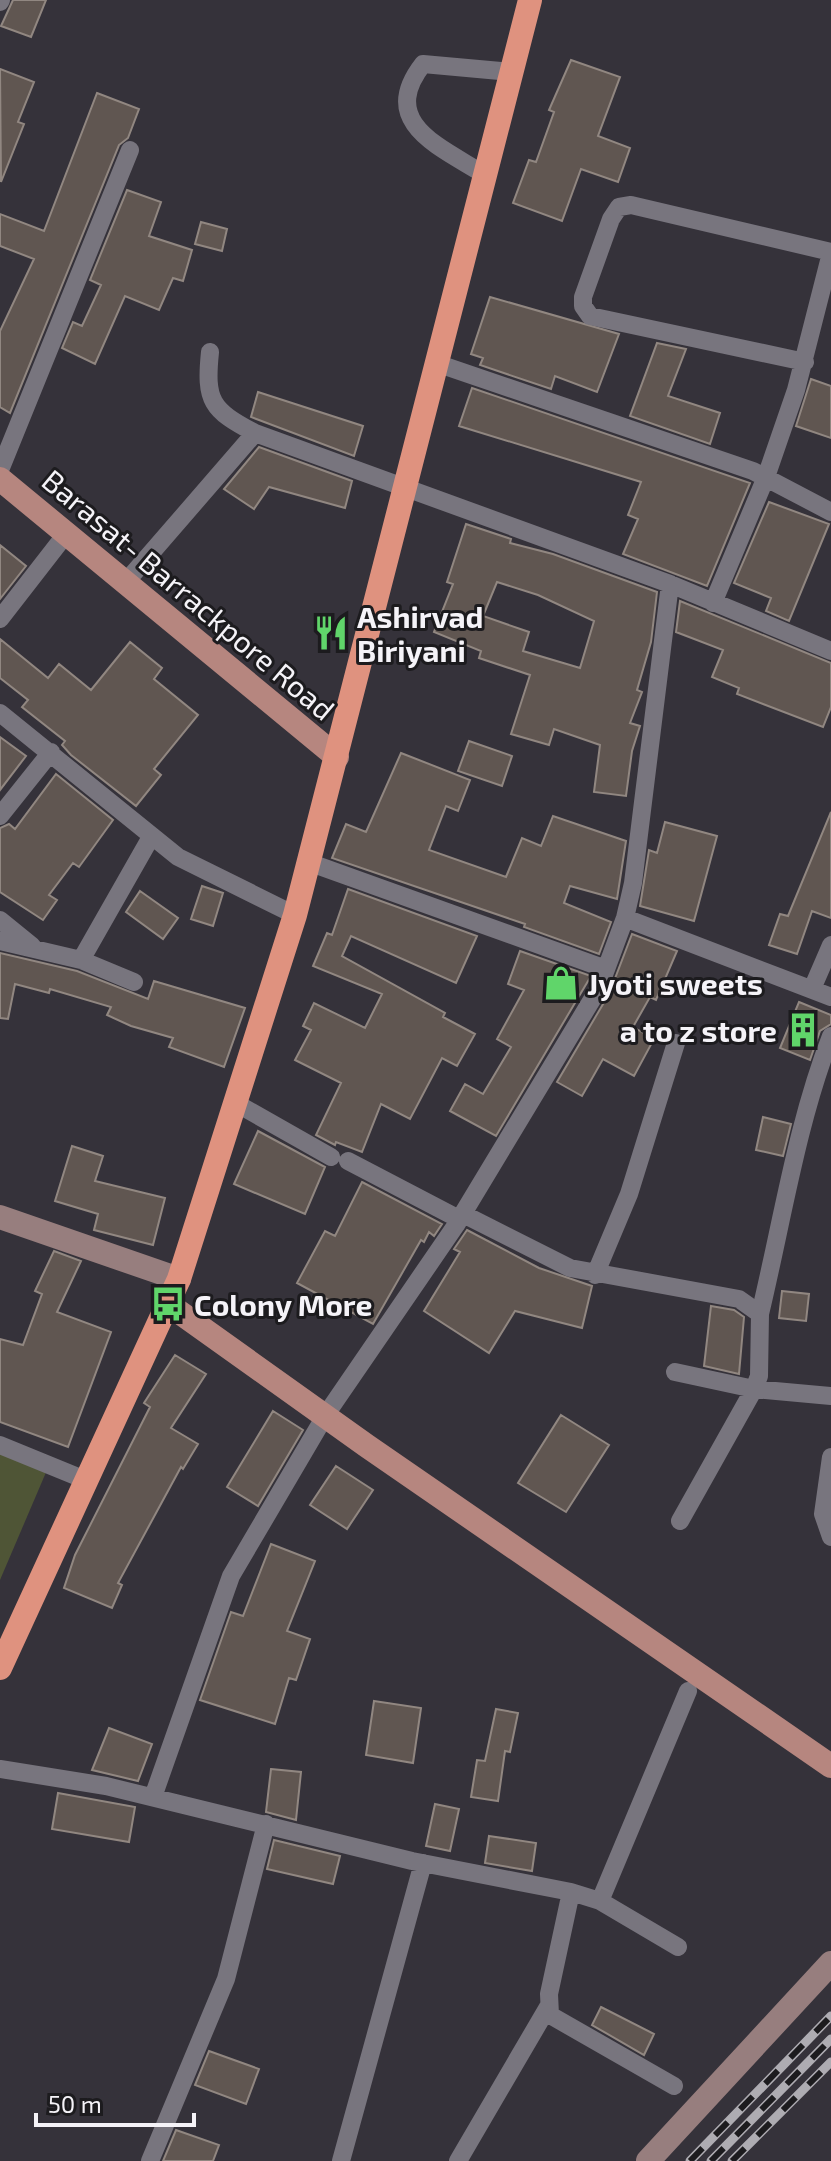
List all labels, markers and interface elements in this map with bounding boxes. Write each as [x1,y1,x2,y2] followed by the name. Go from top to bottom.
[36,461,342,727] street label: Barasat- Barrackpore Road
[357,598,483,669] place label: Ashirvad Biriyani
[312,614,350,652] restaurant icon: Ashirvad Biriyani
[542,964,580,1002] shop icon: Jyoti sweets
[587,965,763,1002] place label: Jyoti sweets
[784,1011,822,1049] building icon: a to z store
[620,1012,777,1048] place label: a to z store
[149,1285,187,1323] bus stop icon: Colony More
[194,1286,372,1323] place label: Colony More
[36,2077,194,2127] scale bar
[48,2089,102,2118] text: 50 m

